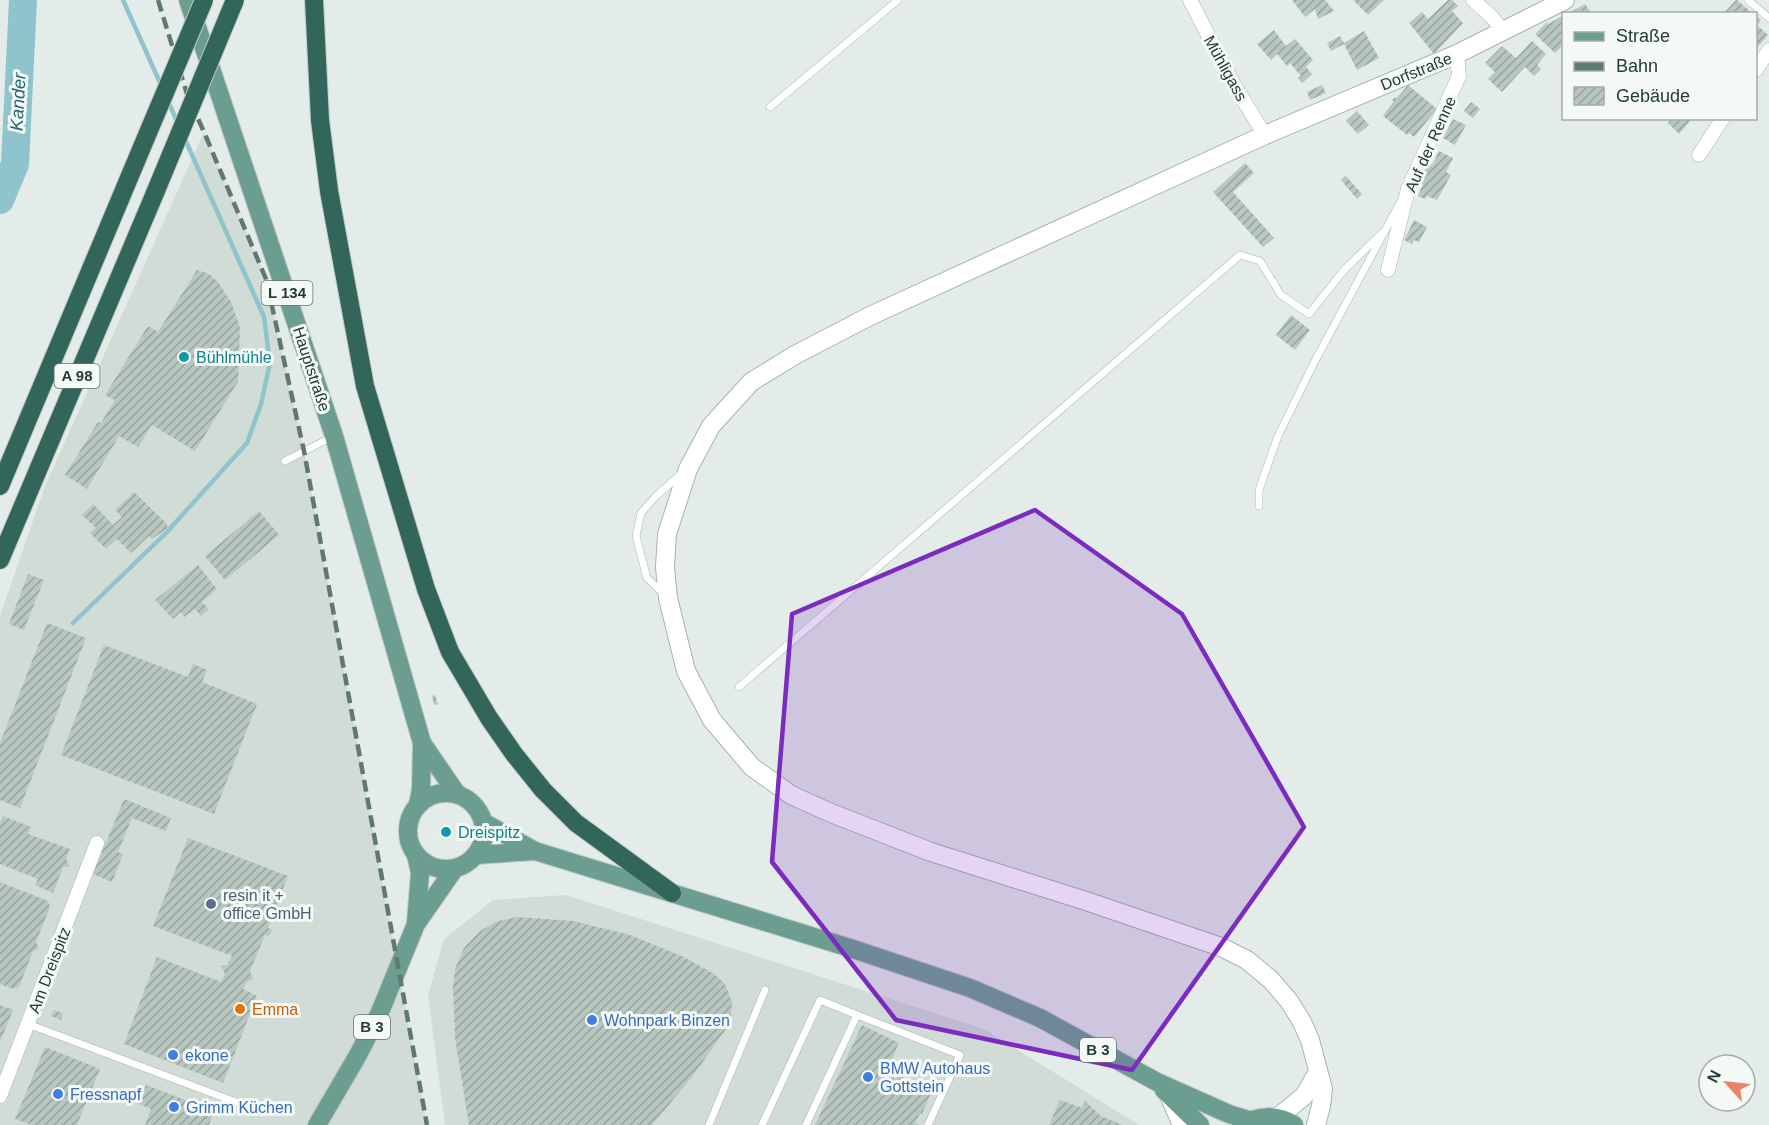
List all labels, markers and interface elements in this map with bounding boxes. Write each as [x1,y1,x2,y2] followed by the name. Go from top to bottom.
[1562,12,1757,120] legend
[1616,26,1670,46] text: Straße
[1201,33,1250,104] street label: Mühligass
[1378,49,1454,94] street label: Dorfstraße
[1616,56,1658,76] text: Bahn
[6,71,30,132] water label: Kander
[1616,86,1690,106] text: Gebäude
[1402,94,1459,195] street label: Auf der Renne
[262,281,312,305] road number: L 134
[290,325,333,414] street label: Hauptstraße
[196,349,272,366] place label: Bühlmühle
[177,350,191,364] marker: Bühlmühle
[54,364,100,388] road number: A 98
[458,824,520,841] place label: Dreispitz
[439,825,453,839] marker: Dreispitz
[223,887,312,922] place label: resin it + office GmbH
[204,897,218,911] marker: resin it + office GmbH
[25,925,74,1016] street label: Am Dreispitz
[252,1001,298,1018] place label: Emma
[233,1002,247,1016] marker: Emma
[604,1012,730,1029] place label: Wohnpark Binzen
[585,1013,599,1027] marker: Wohnpark Binzen
[354,1015,390,1039] road number: B 3
[1080,1038,1116,1062] road number: B 3
[185,1047,229,1064] place label: ekone
[166,1048,180,1062] marker: ekone
[1697,1053,1757,1113] north arrow
[880,1060,990,1095] place label: BMW Autohaus Gottstein
[1704,1067,1724,1085] text: N
[861,1070,875,1084] marker: BMW Autohaus Gottstein
[70,1086,142,1103] place label: Fressnapf
[51,1087,65,1101] marker: Fressnapf
[186,1099,293,1116] place label: Grimm Küchen
[167,1100,181,1114] marker: Grimm Küchen

